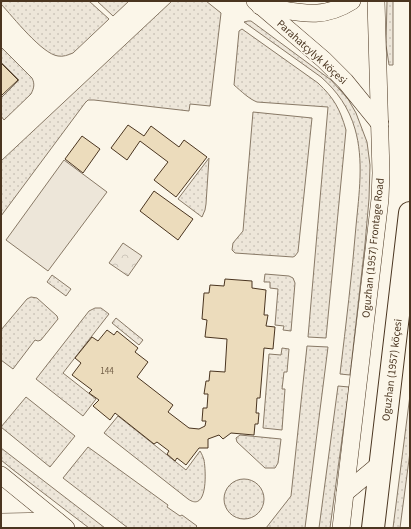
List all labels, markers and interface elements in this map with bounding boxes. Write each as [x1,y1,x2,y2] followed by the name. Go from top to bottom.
[274,16,350,88] street label: Parahatçylyk köçesi
[358,177,388,319] street label: Oguzhan (1957) Frontage Road
[378,318,406,422] street label: Oguzhan (1957) köçesi
[100,365,114,378] house number: 144

